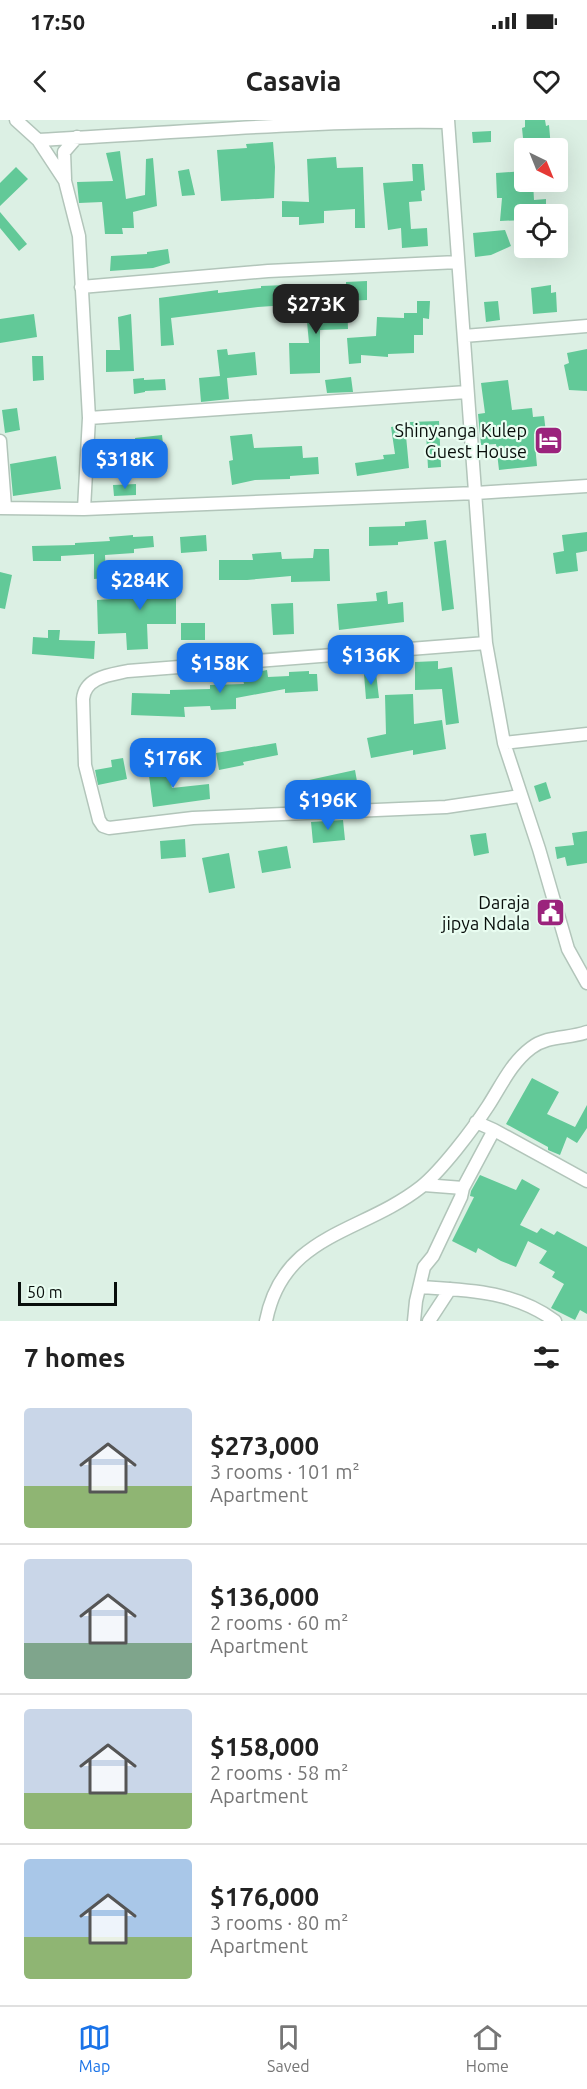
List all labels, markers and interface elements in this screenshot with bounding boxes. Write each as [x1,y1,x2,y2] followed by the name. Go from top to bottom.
[30,9,85,34] text: 17:50
[24,65,57,98] icon: back
[530,65,563,98] icon: heart
[246,66,341,96] text: Casavia
[514,138,568,192] north arrow
[514,138,568,258] map controls
[514,204,568,258] button: locate
[274,284,358,335] pin: $273K
[287,292,345,315] text: $273K
[395,420,527,461] place label: Shinyanga Kulep Guest House
[532,425,564,457] hotel icon: Shinyanga Kulep Guest House
[83,439,167,490] pin: $318K
[96,447,154,470] text: $318K
[98,560,182,611] pin: $284K
[111,568,169,591] text: $284K
[329,635,413,686] pin: $136K
[178,643,262,694] pin: $158K
[342,643,400,666] text: $136K
[191,651,249,674] text: $158K
[131,738,215,789] pin: $176K
[144,746,202,769] text: $176K
[286,780,370,831] pin: $196K
[299,788,357,811] text: $196K
[440,892,530,933] place label: Daraja jipya Ndala
[535,897,567,929] public building icon: Daraja jipya Ndala
[18,1279,117,1306] scale bar
[27,1283,63,1301] text: 50 m
[530,1341,563,1374] icon: filters
[24,1343,125,1372] text: 7 homes
[210,1431,319,1460] text: $273,000
[72,1432,144,1504] icon: home
[210,1460,360,1483] text: 3 rooms · 101 m²
[210,1483,308,1506] text: Apartment
[210,1582,319,1611] text: $136,000
[72,1583,144,1655] icon: home
[210,1611,348,1634] text: 2 rooms · 60 m²
[210,1634,308,1657] text: Apartment
[210,1732,319,1761] text: $158,000
[72,1733,144,1805] icon: home
[210,1761,348,1784] text: 2 rooms · 58 m²
[210,1784,308,1807] text: Apartment
[210,1882,319,1911] text: $176,000
[72,1883,144,1955] icon: home
[210,1911,348,1934] text: 3 rooms · 80 m²
[210,1934,308,1957] text: Apartment
[78,2021,111,2075] tab: Map
[267,2021,310,2075] tab: Saved
[466,2021,509,2075] tab: Home

